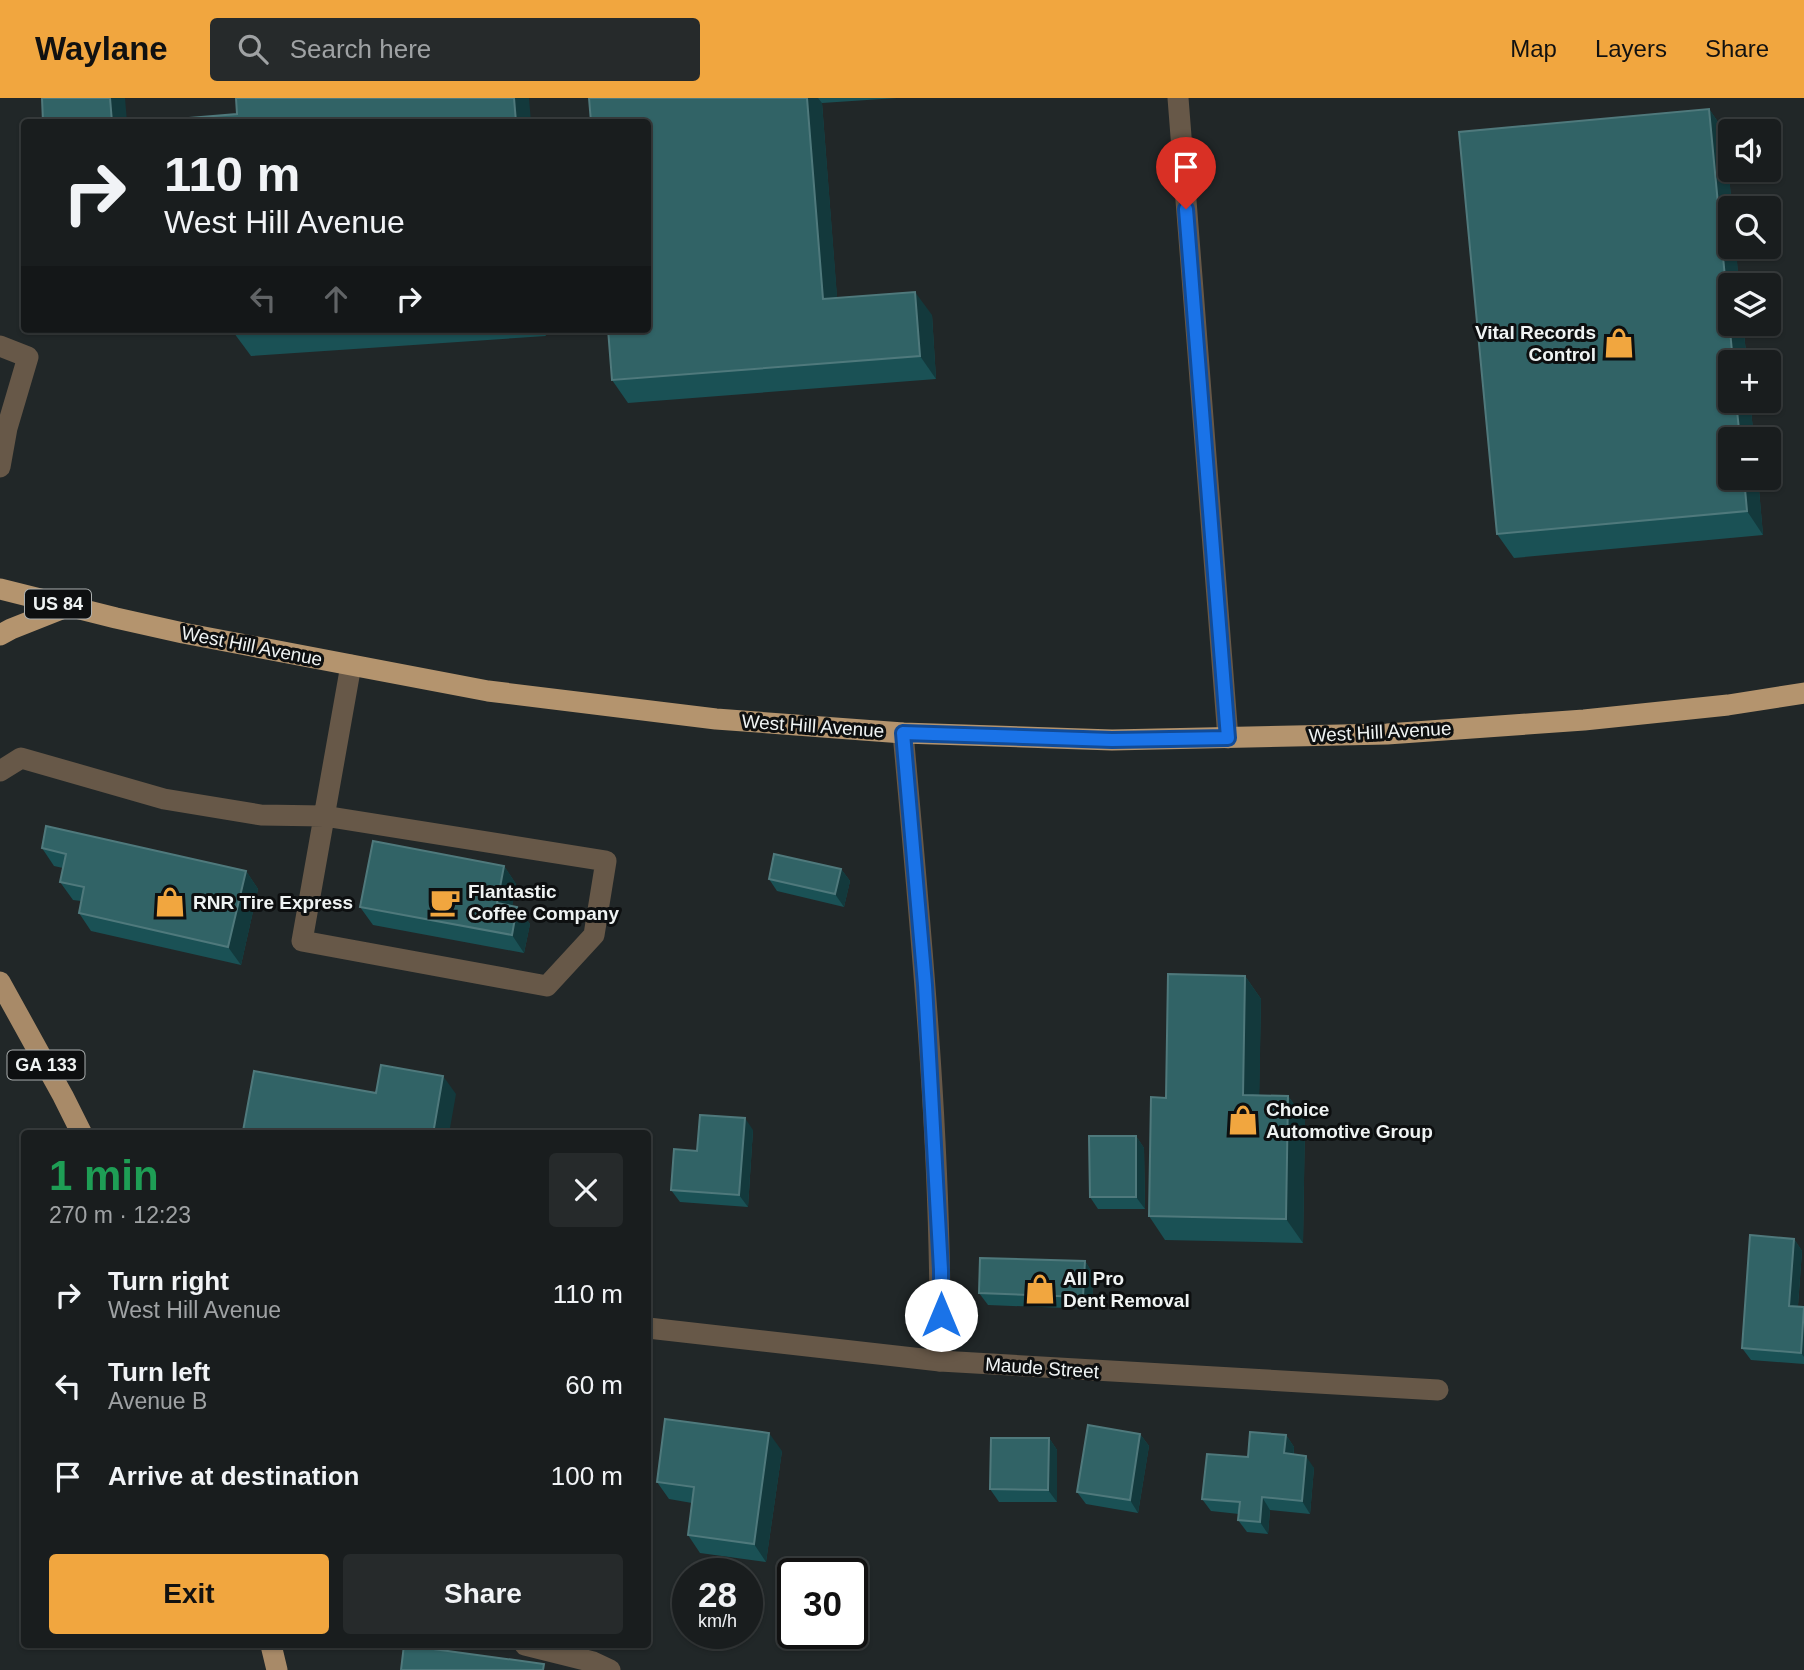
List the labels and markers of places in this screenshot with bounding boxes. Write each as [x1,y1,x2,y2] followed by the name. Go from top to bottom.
[1156,137,1216,209] pin
[1475,322,1596,365] place label: Vital Records Control
[1602,326,1636,360] shop icon: Vital Records Control
[468,881,619,924] place label: Flantastic Coffee Company
[153,885,187,919] shop icon: RNR Tire Express
[428,885,462,919] cafe icon: Flantastic Coffee Company
[193,892,353,913] place label: RNR Tire Express
[1266,1099,1433,1142] place label: Choice Automotive Group
[1226,1103,1260,1137] shop icon: Choice Automotive Group
[1063,1268,1190,1311] place label: All Pro Dent Removal
[1023,1272,1057,1306] shop icon: All Pro Dent Removal

